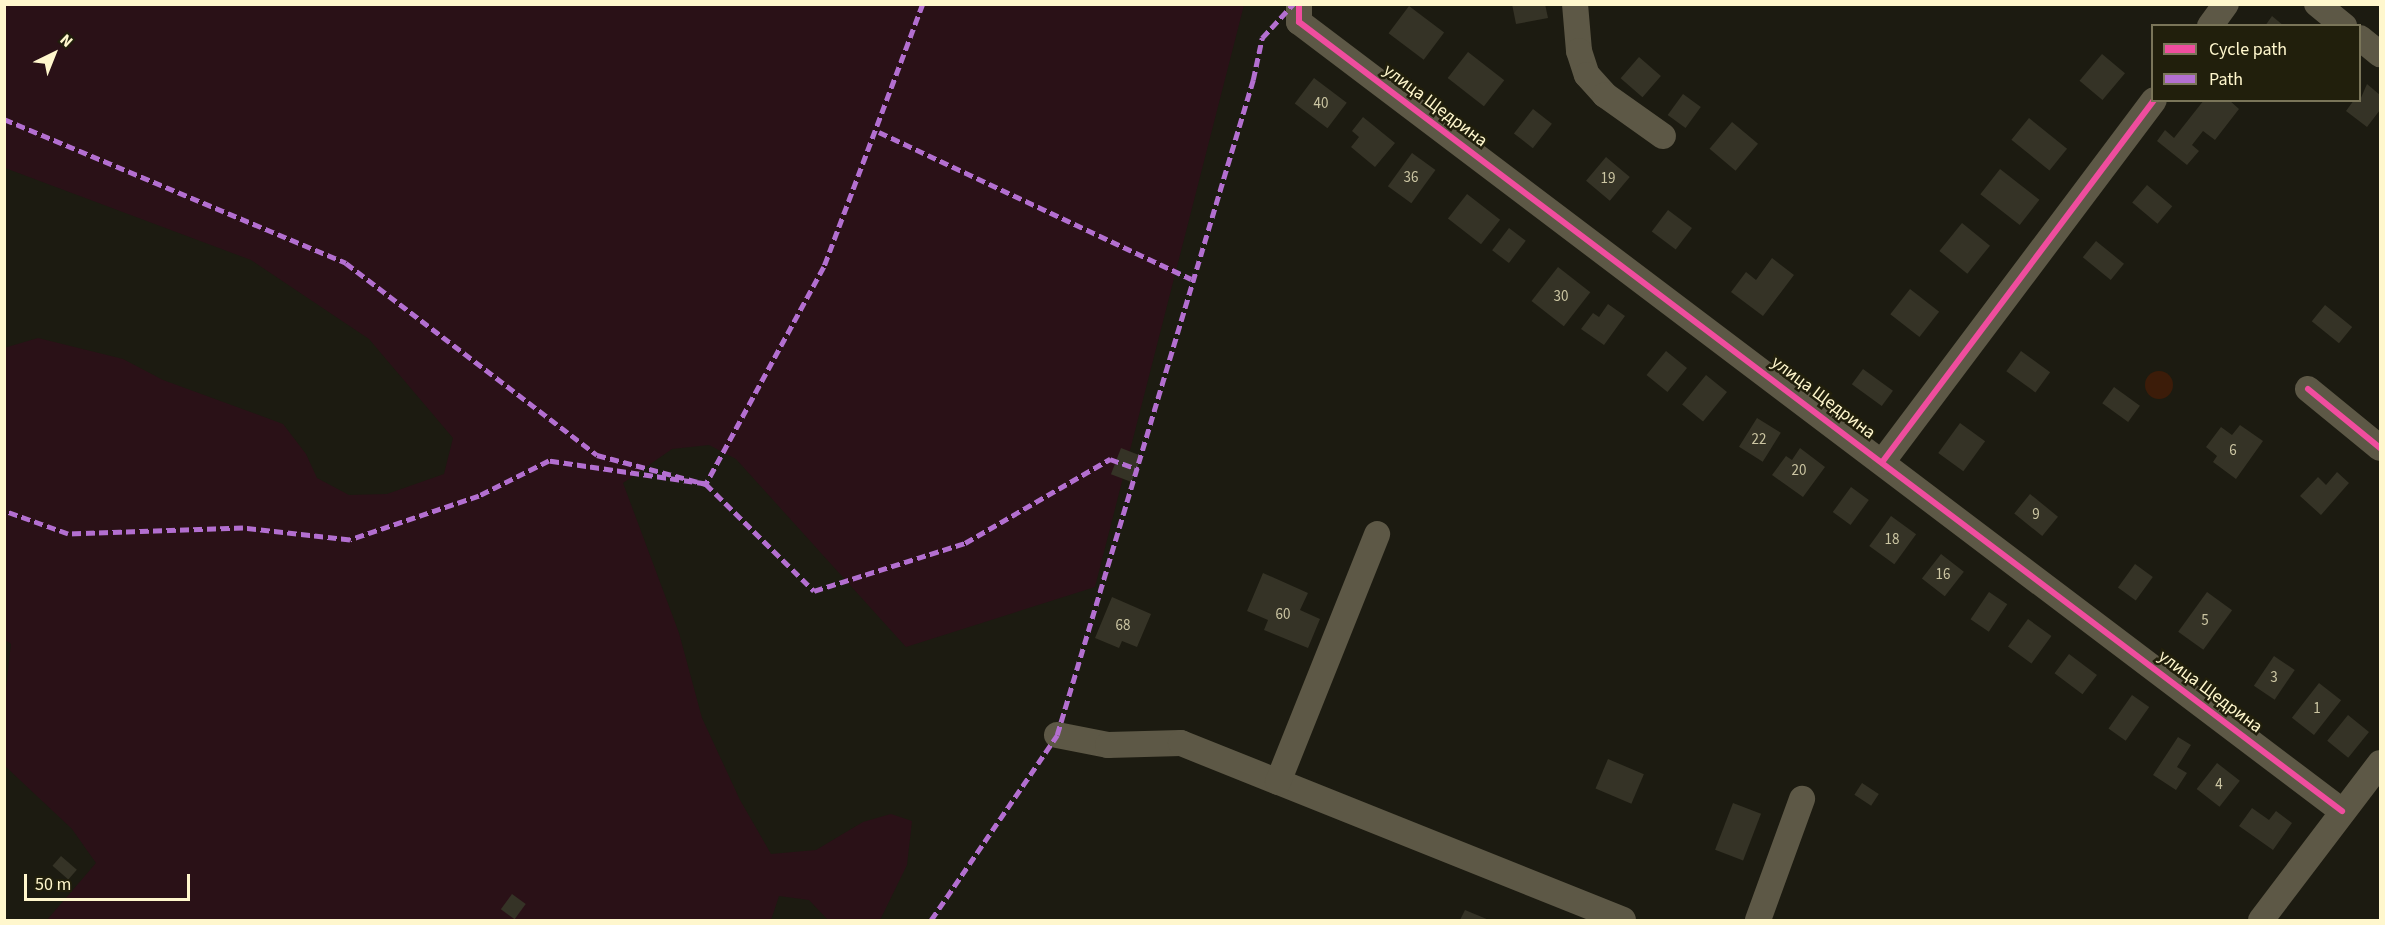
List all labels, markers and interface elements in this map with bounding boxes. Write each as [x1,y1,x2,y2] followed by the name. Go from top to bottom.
[24,24,84,84] north arrow
[2151,24,2361,102] legend
[55,29,78,53] text: N
[2209,37,2287,62] text: Cycle path
[1379,60,1491,152] street label: улица Щедрина
[2209,67,2243,92] text: Path
[1314,95,1328,113] house number: 40
[1404,169,1418,187] house number: 36
[1601,170,1615,188] house number: 19
[1554,288,1568,306] house number: 30
[1767,352,1879,444] street label: улица Щедрина
[1752,431,1766,449] house number: 22
[2229,442,2237,460] house number: 6
[1792,462,1806,480] house number: 20
[2032,506,2040,524] house number: 9
[1885,531,1899,549] house number: 18
[1936,566,1950,584] house number: 16
[1276,606,1290,624] house number: 60
[2201,612,2209,630] house number: 5
[1116,617,1130,635] house number: 68
[2154,646,2266,738] street label: улица Щедрина
[2270,669,2278,687] house number: 3
[2313,700,2321,718] house number: 1
[2215,776,2223,794] house number: 4
[27,862,194,900] scale bar
[35,872,71,897] text: 50 m

